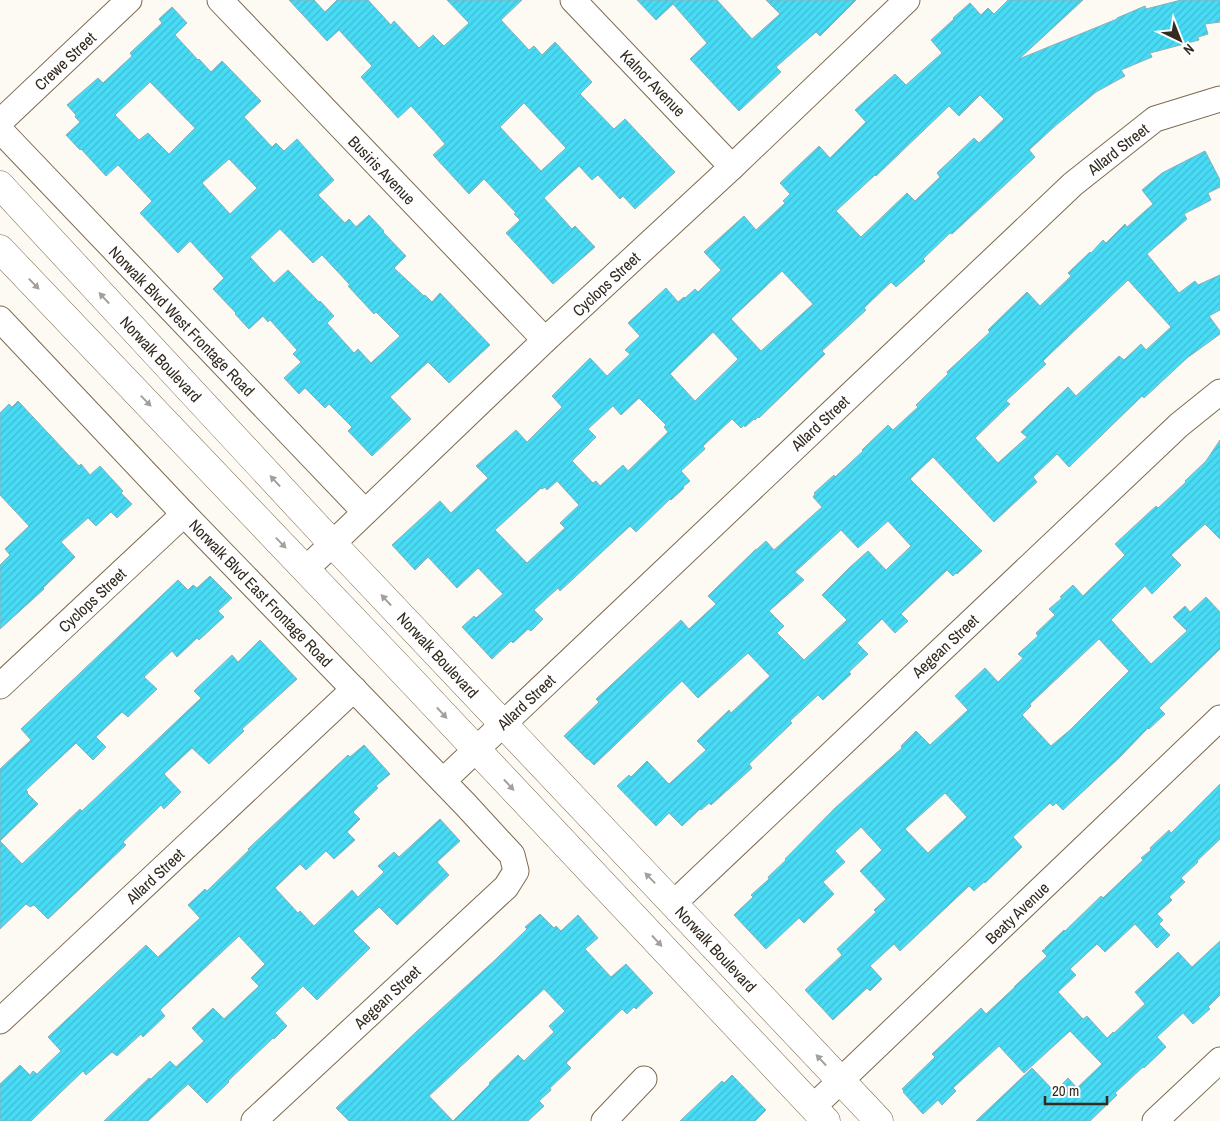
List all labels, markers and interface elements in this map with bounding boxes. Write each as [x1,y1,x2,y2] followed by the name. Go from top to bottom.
[1155,15,1205,65] north arrow
[30,27,101,95] street label: Crewe Street
[1180,40,1198,59] text: N
[616,45,690,121] street label: Kalnor Avenue
[1082,118,1153,181] street label: Allard Street
[344,131,420,209] street label: Busiris Avenue
[104,241,260,401] street label: Norwalk Blvd West Frontage Road
[567,247,645,321] street label: Cyclops Street
[28,278,40,290] one-way arrow
[99,291,110,304] one-way arrow
[115,311,207,407] street label: Norwalk Boulevard
[785,390,854,456] street label: Allard Street
[140,395,152,407] one-way arrow
[269,475,281,487] one-way arrow
[184,514,338,672] street label: Norwalk Blvd East Frontage Road
[275,537,287,549] one-way arrow
[53,563,131,637] street label: Cyclops Street
[380,594,392,606] one-way arrow
[392,607,484,703] street label: Norwalk Boulevard
[906,609,983,683] street label: Aegean Street
[491,669,560,735] street label: Allard Street
[436,707,448,719] one-way arrow
[503,778,515,790] one-way arrow
[120,843,189,909] street label: Allard Street
[644,873,656,885] one-way arrow
[980,877,1054,949] street label: Beaty Avenue
[670,901,762,997] street label: Norwalk Boulevard
[651,935,663,947] one-way arrow
[348,960,425,1034] street label: Aegean Street
[815,1054,827,1066] one-way arrow
[1045,1074,1108,1106] scale bar
[1052,1080,1079,1101] text: 20 m

